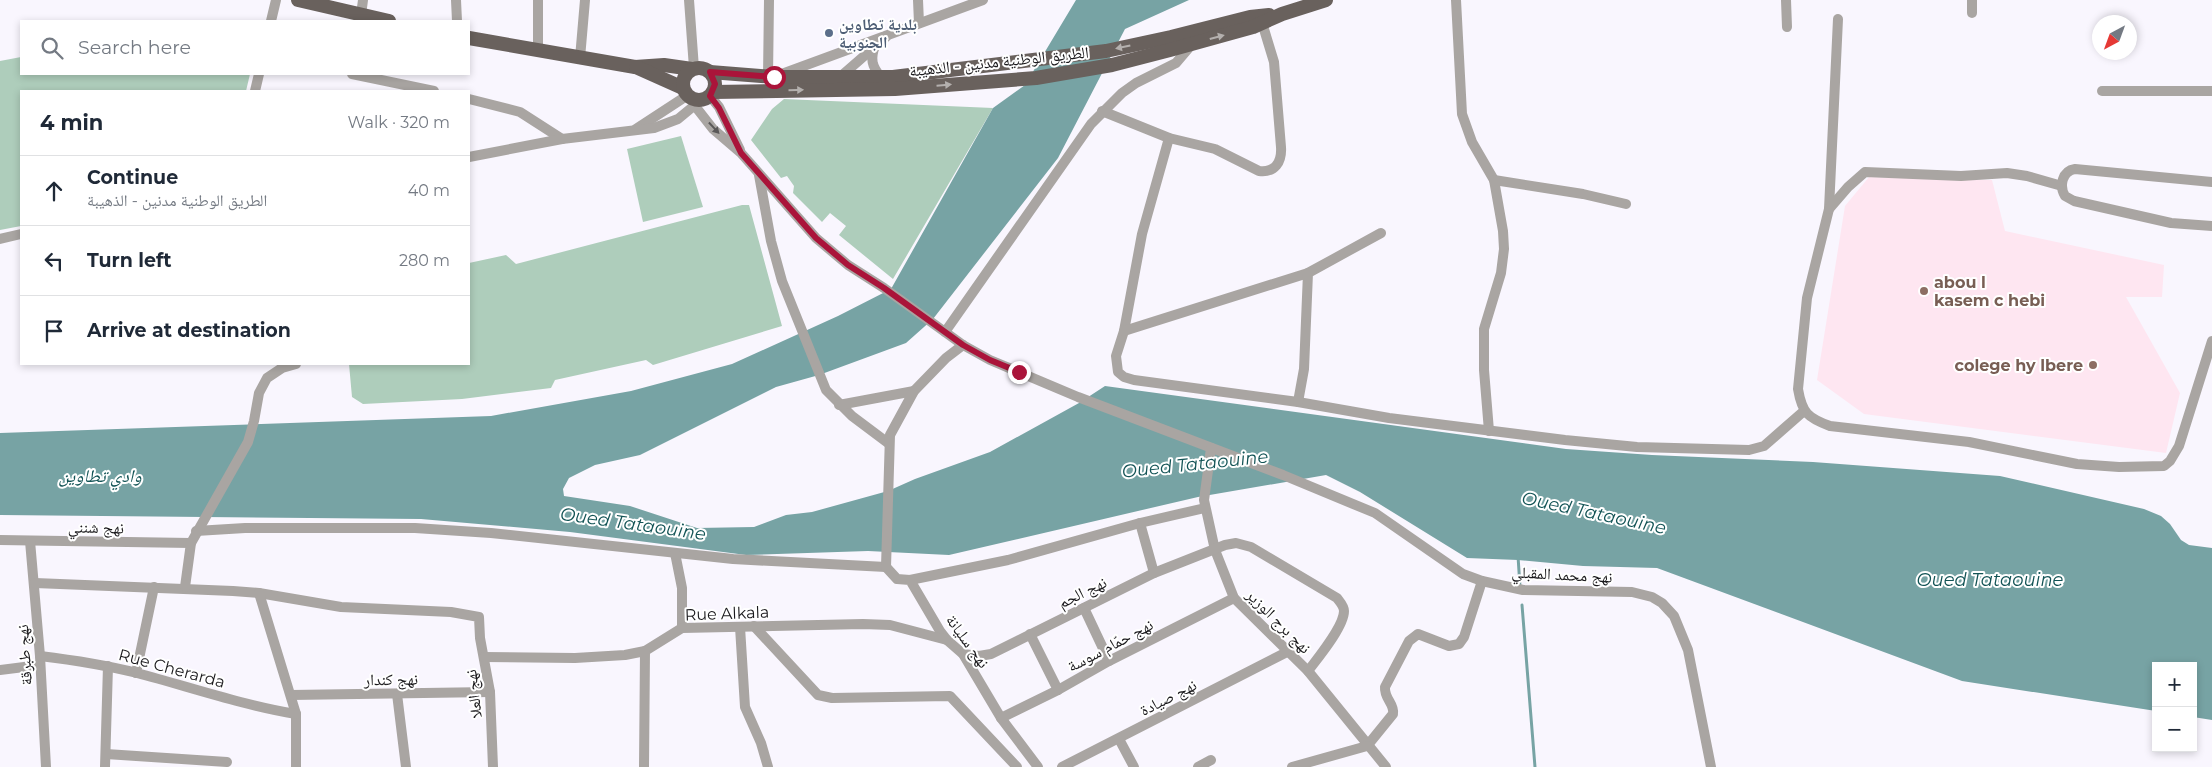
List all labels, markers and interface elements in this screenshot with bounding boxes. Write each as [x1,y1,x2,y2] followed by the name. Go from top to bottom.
[839,15,917,52] place label: بلدية تطاوين الجنوبية
[2092,15,2137,60] north arrow
[20,20,470,75] search box
[823,27,835,39] marker: بلدية تطاوين الجنوبية
[1210,32,1225,40] one-way arrow
[38,34,66,62] icon: search
[78,36,191,59] text: Search here
[908,43,1090,81] street label: الطريق الوطنية مدنين - الذهيبة
[1115,43,1130,51] one-way arrow
[763,66,786,89] route start
[936,81,952,89] one-way arrow
[789,86,805,94] one-way arrow
[40,110,103,135] text: 4 min
[348,113,450,132] text: Walk · 320 m
[708,122,719,134] one-way arrow
[87,166,178,189] text: Continue
[40,177,68,205] icon: ahead
[408,181,450,200] text: 40 m
[87,191,267,210] text: الطريق الوطنية مدنين - الذهيبة
[40,247,68,275] icon: left
[87,249,172,272] text: Turn left
[399,251,450,270] text: 280 m
[1934,273,2045,310] place label: abou l kasem c hebi
[1918,285,1930,297] marker: abou l kasem c hebi
[40,317,68,345] icon: arrive
[87,319,291,342] text: Arrive at destination
[1955,356,2083,375] place label: colege hy lbere
[2087,359,2099,371] marker: colege hy lbere
[1008,361,1031,384] route end
[1121,445,1269,483] water label: Oued Tataouine
[58,465,142,491] water label: وادي تطاوين
[1520,487,1668,539] water label: Oued Tataouine
[559,503,707,545] water label: Oued Tataouine
[68,518,124,541] street label: نهج شنني
[1511,562,1613,590] street label: نهج محمد المقبلي
[1917,569,2064,591] water label: Oued Tataouine
[1055,573,1110,613] street label: نهج الجم
[1241,584,1315,658] street label: نهج برج الوزير
[684,603,770,624] street label: Rue Alkala
[941,611,993,672] street label: نهج سليانة
[1064,615,1157,677] street label: نهج حمّام سوسة
[13,624,37,686] street label: نهج طبرقة
[116,645,227,692] street label: Rue Cherarda
[2152,662,2197,752] map controls
[2152,662,2197,707] button: +
[461,668,487,719] street label: نهج العلا
[363,670,418,690] street label: نهج كندار
[1137,675,1200,721] street label: نهج صيادة
[2152,707,2197,752] button: −

